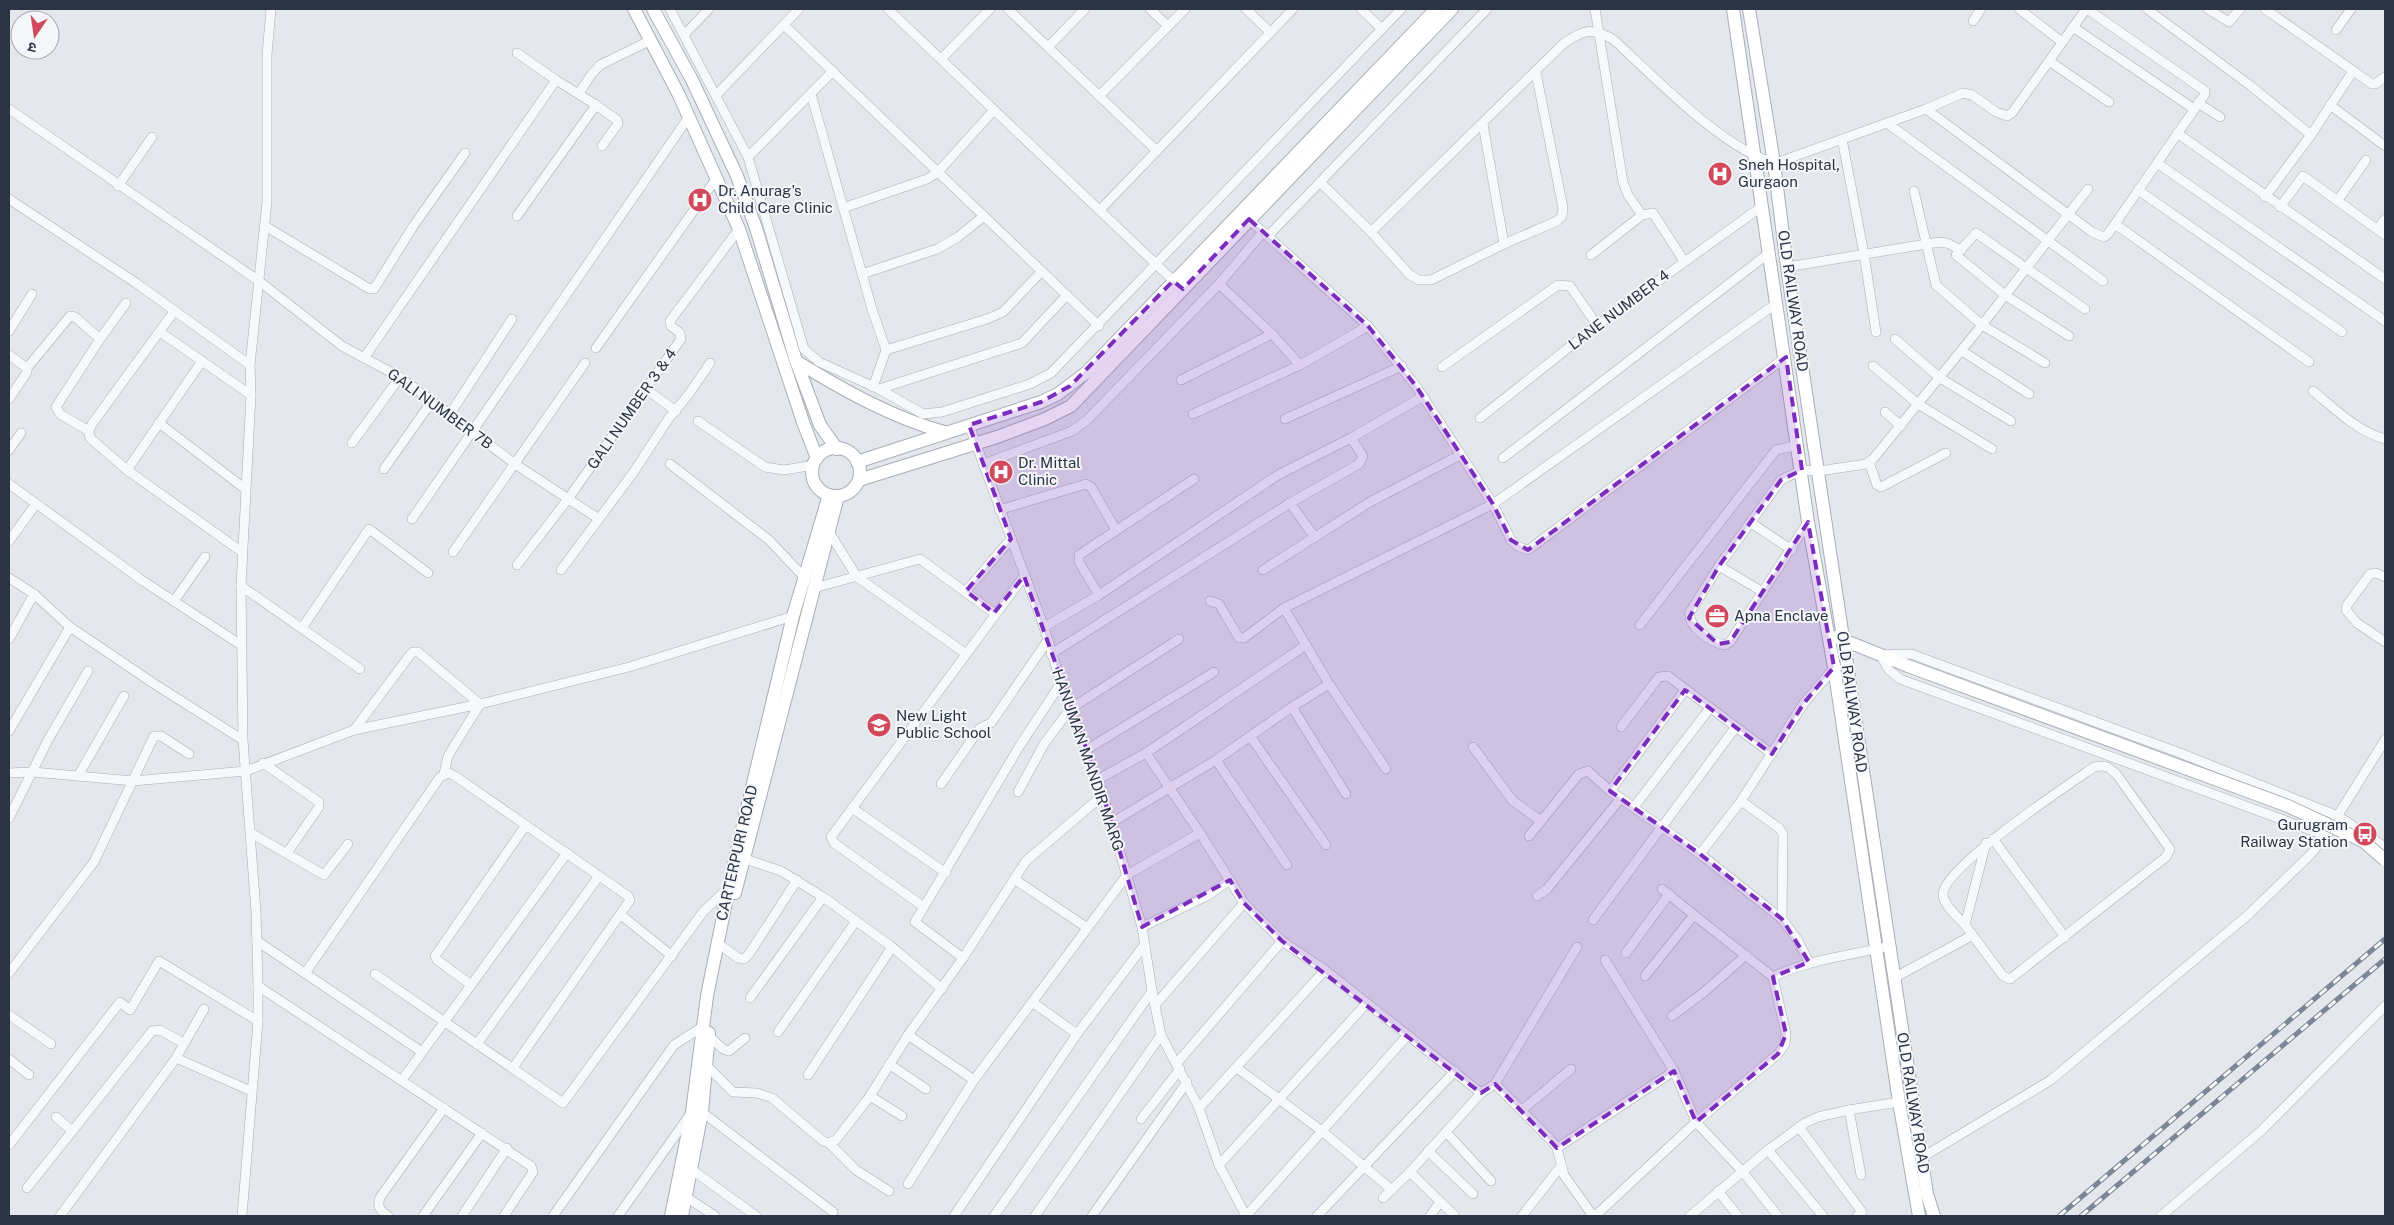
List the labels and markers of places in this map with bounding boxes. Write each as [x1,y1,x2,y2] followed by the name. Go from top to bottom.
[1738,156,1840,190] place label: Sneh Hospital, Gurgaon
[1707,161,1733,187] hospital icon: Sneh Hospital, Gurgaon
[718,182,833,216] place label: Dr. Anurag's Child Care Clinic
[687,187,713,213] hospital icon: Dr. Anurag's Child Care Clinic
[1018,454,1081,488] place label: Dr. Mittal Clinic
[988,459,1014,485] hospital icon: Dr. Mittal Clinic
[1704,603,1730,629] office icon: Apna Enclave
[1734,607,1828,624] place label: Apna Enclave
[896,707,991,741] place label: New Light Public School
[866,712,892,738] school or university icon: New Light Public School
[2240,816,2348,850] place label: Gurugram Railway Station
[2352,821,2378,847] bus stop icon: Gurugram Railway Station

